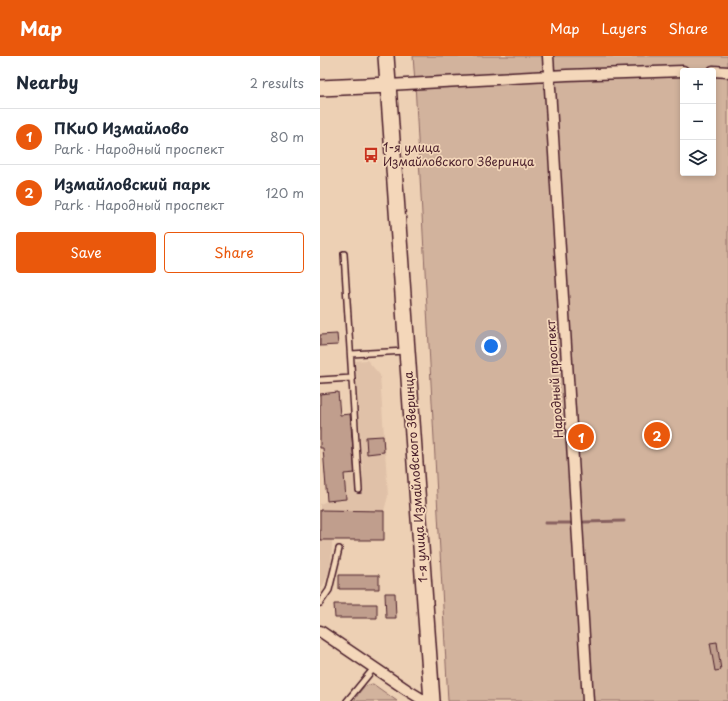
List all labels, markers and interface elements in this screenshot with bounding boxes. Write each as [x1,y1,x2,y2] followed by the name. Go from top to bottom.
[20,14,62,42] text: Map
[550,18,580,39] text: Map
[602,18,647,39] text: Layers
[669,18,708,39] text: Share
[680,68,716,176] map controls
[680,68,716,104] button: +
[16,69,78,95] text: Nearby
[250,73,304,92] text: 2 results
[680,104,716,140] button: −
[54,116,189,139] text: ПКиО Измайлово
[26,127,32,146] text: 1
[270,127,304,146] text: 80 m
[383,138,535,170] place label: 1-я улица Измайловского Зверинца
[54,139,224,158] text: Park · Народный проспект
[680,140,716,176] button: layers
[362,146,380,164] bus stop icon: 1-я улица Измайловского Зверинца
[54,172,210,195] text: Измайловский парк
[24,183,34,202] text: 2
[265,183,304,202] text: 120 m
[54,195,224,214] text: Park · Народный проспект
[16,232,156,273] button: Save
[164,232,304,273] button: Share
[541,319,567,439] street label: Народный проспект
[481,336,501,356] your location
[399,370,431,583] street label: 1-я улица Измайловского Зверинца
[644,420,670,450] pin: 2
[568,422,594,452] pin: 1

